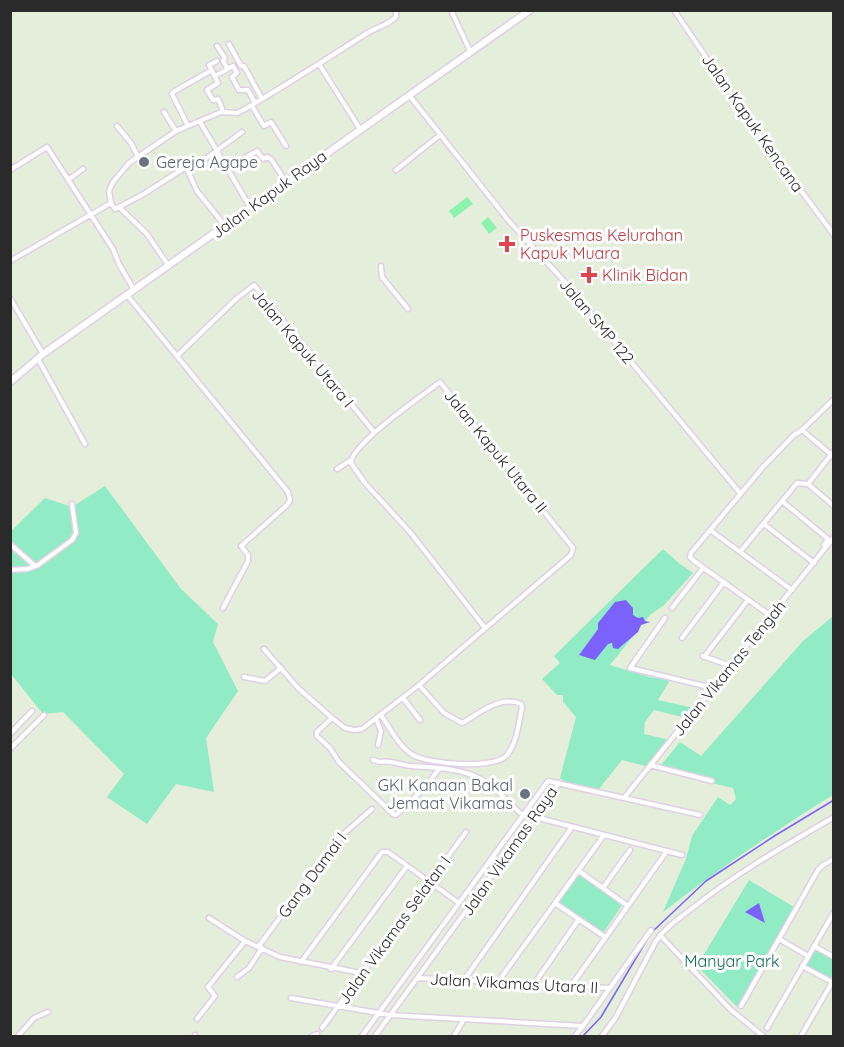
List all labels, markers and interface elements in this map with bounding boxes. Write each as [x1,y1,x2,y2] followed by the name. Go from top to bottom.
[698,50,808,196] street label: Jalan Kapuk Kencana
[208,146,330,242] street label: Jalan Kapuk Raya
[156,152,258,172] place label: Gereja Agape
[137,155,151,169] marker: Gereja Agape
[520,225,683,263] place label: Puskesmas Kelurahan Kapuk Muara
[498,235,516,253] marker: Puskesmas Kelurahan Kapuk Muara
[602,265,688,285] place label: Klinik Bidan
[580,266,598,284] marker: Klinik Bidan
[555,274,639,368] street label: Jalan SMP 122
[248,285,358,411] street label: Jalan Kapuk Utara I
[440,385,552,517] street label: Jalan Kapuk Utara II
[668,596,790,740] street label: Jalan Vikamas Tengah
[378,775,513,813] place label: GKI Kanaan Bakal Jemaat Vikamas
[457,782,561,920] street label: Jalan Vikamas Raya
[518,787,532,801] marker: GKI Kanaan Bakal Jemaat Vikamas
[273,828,351,922] street label: Gang Damai I
[333,852,455,1008] street label: Jalan Vikamas Selatan I
[684,951,780,971] park label: Manyar Park
[429,969,599,997] street label: Jalan Vikamas Utara II

